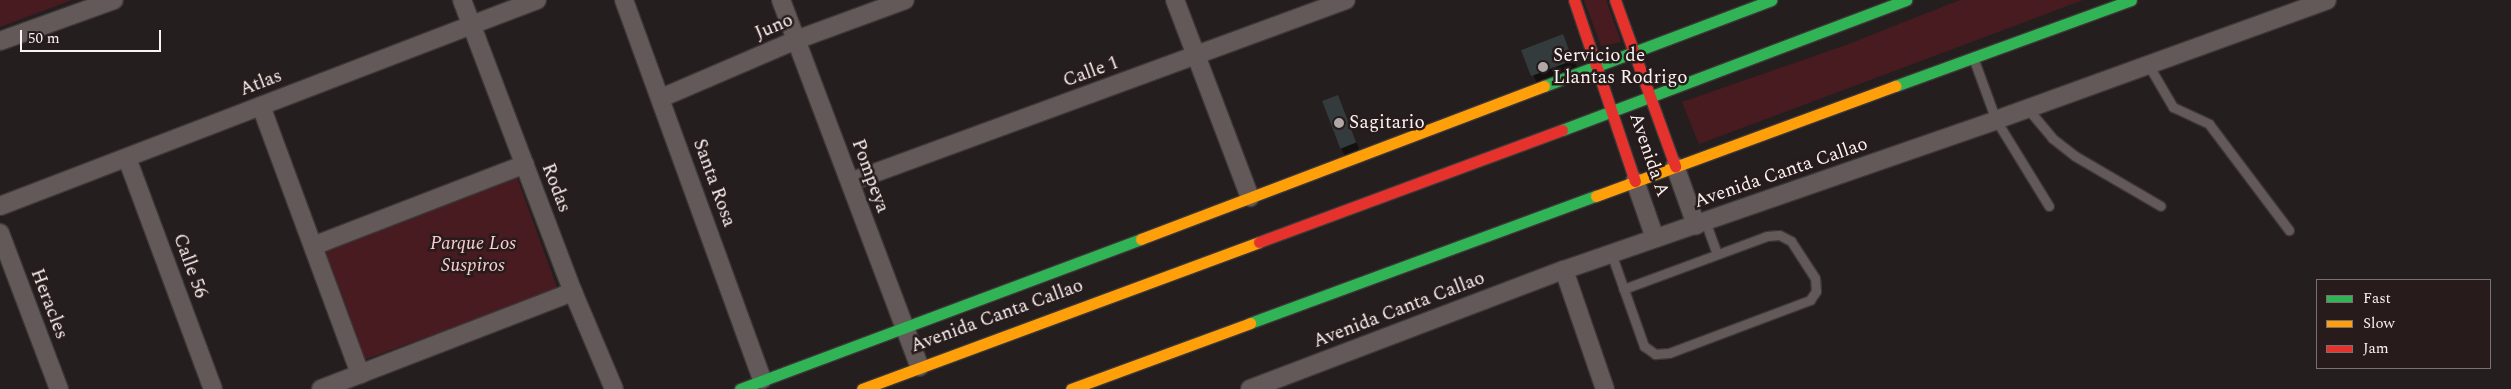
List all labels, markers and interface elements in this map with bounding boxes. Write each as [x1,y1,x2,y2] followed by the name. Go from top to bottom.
[752,9,796,45] street label: Juno
[22,20,164,52] scale bar
[28,27,60,50] text: 50 m
[1553,45,1687,89] place label: Servicio de Llantas Rodrigo
[1060,51,1122,93] street label: Calle 1
[1537,61,1549,73] marker: Servicio de Llantas Rodrigo
[237,65,285,101] street label: Atlas
[1624,110,1674,200] street label: Avenida A
[1349,112,1425,134] place label: Sagitario
[1333,117,1345,129] marker: Sagitario
[1691,133,1871,213] street label: Avenida Canta Callao
[688,136,740,230] street label: Santa Rosa
[846,136,894,216] street label: Pompeya
[536,160,576,216] street label: Rodas
[168,231,212,301] street label: Calle 56
[430,233,516,277] park label: Parque Los Suspiros
[25,266,73,342] street label: Heracles
[1310,267,1488,353] street label: Avenida Canta Callao
[908,274,1086,358] street label: Avenida Canta Callao
[2316,279,2491,369] legend
[2363,287,2391,310] text: Fast
[2363,312,2395,335] text: Slow
[2363,337,2389,360] text: Jam

